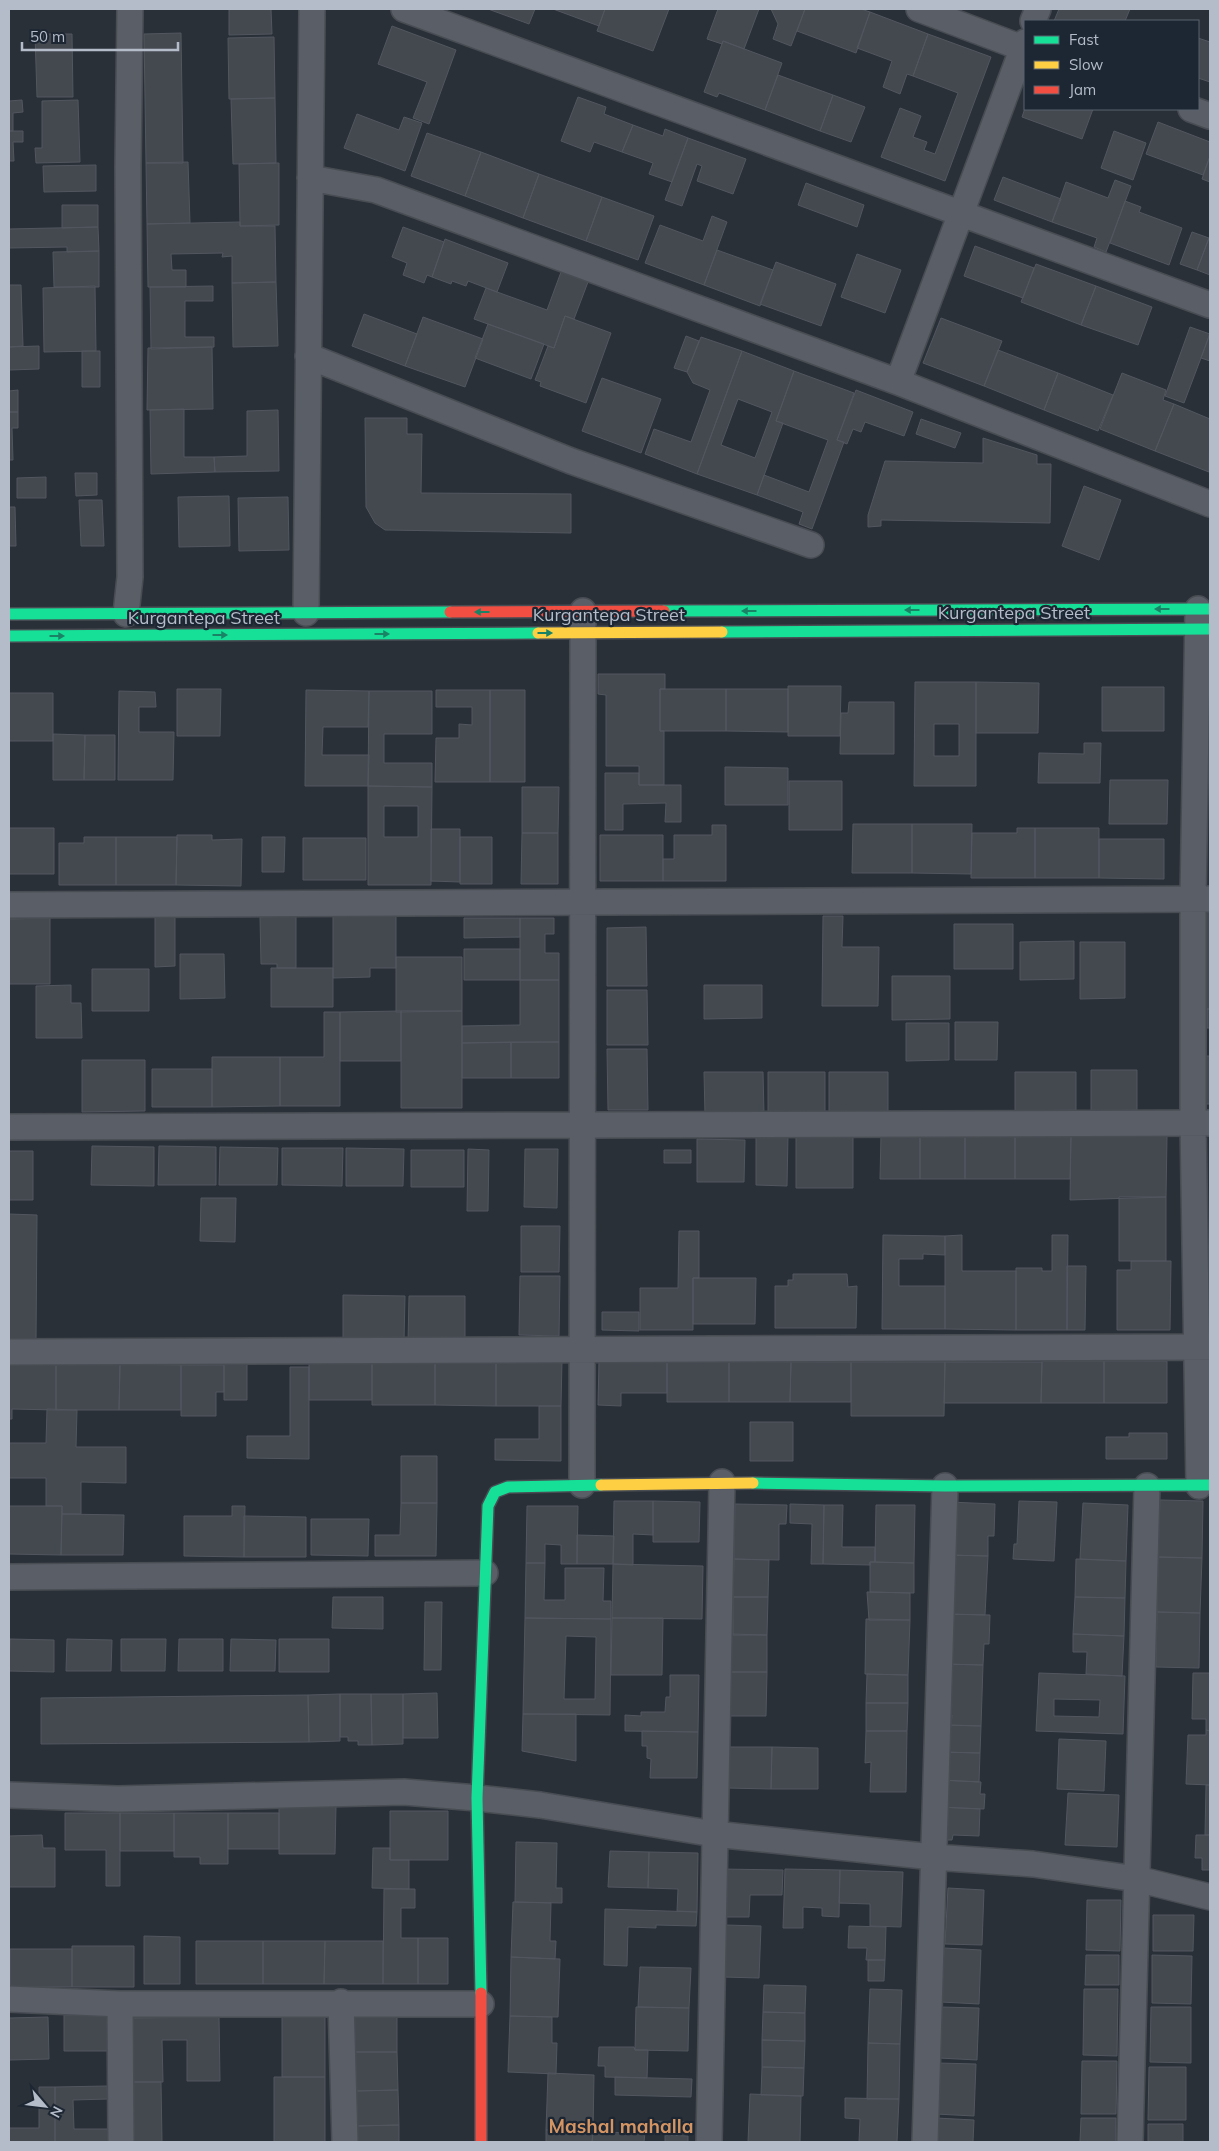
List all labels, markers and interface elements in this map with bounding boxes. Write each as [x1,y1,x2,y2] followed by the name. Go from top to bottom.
[22,20,179,52] scale bar
[1024,20,1199,110] legend
[30,27,65,46] text: 50 m
[1069,30,1099,49] text: Fast
[1069,55,1103,74] text: Slow
[1069,80,1096,99] text: Jam
[938,601,1090,624] street label: Kurgantepa Street
[533,603,685,626] street label: Kurgantepa Street
[1153,605,1169,613] one-way arrow
[128,606,280,629] street label: Kurgantepa Street
[903,606,919,614] one-way arrow
[741,607,757,615] one-way arrow
[473,608,489,616] one-way arrow
[537,629,553,637] one-way arrow
[375,630,391,638] one-way arrow
[212,631,228,639] one-way arrow
[50,632,66,640] one-way arrow
[20,2081,70,2131] north arrow
[46,2103,67,2121] text: N
[548,2114,694,2138] district label: Mashal mahalla

